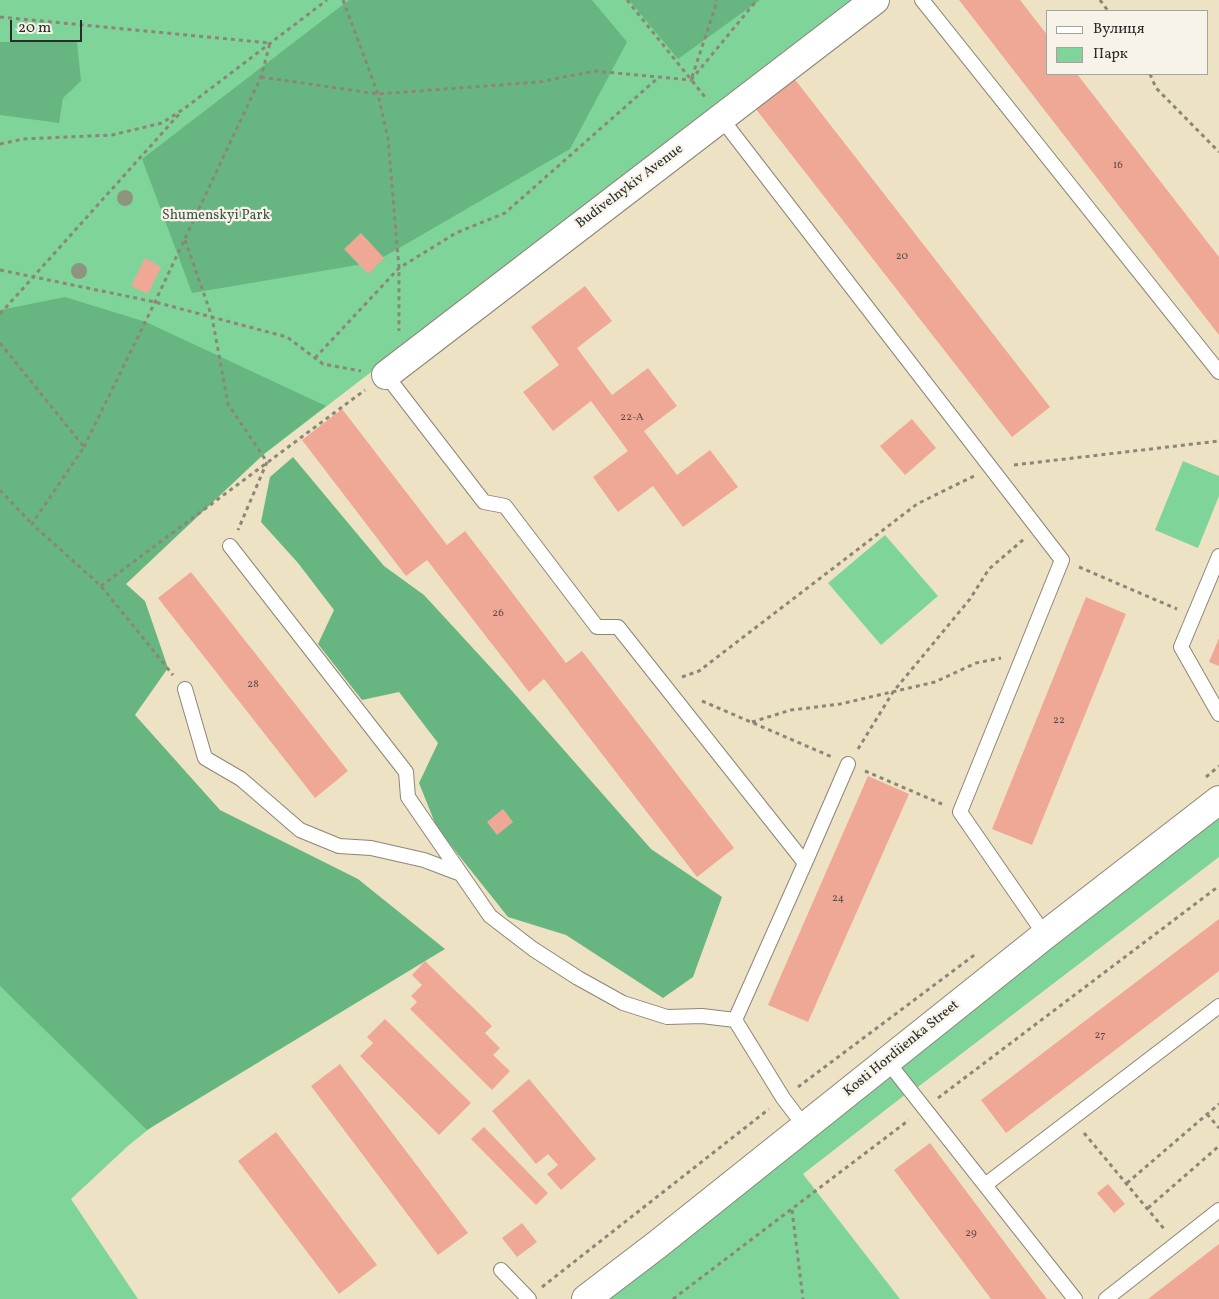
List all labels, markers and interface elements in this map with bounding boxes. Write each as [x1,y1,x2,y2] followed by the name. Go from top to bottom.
[12,10,85,42] scale bar
[1046,10,1209,75] legend
[18,18,51,39] text: 20 m
[1093,19,1144,40] text: Вулиця
[1093,44,1128,65] text: Парк
[573,141,687,233] street label: Budivelnykiv Avenue
[1113,159,1123,173] house number: 16
[162,208,270,224] park label: Shumenskyi Park
[896,250,908,264] house number: 20
[620,411,644,425] house number: 22-А
[492,607,504,621] house number: 26
[247,678,259,692] house number: 28
[1053,714,1065,728] house number: 22
[832,892,844,906] house number: 24
[841,997,963,1101] street label: Kosti Hordiienka Street
[1095,1029,1105,1043] house number: 27
[965,1227,977,1241] house number: 29

